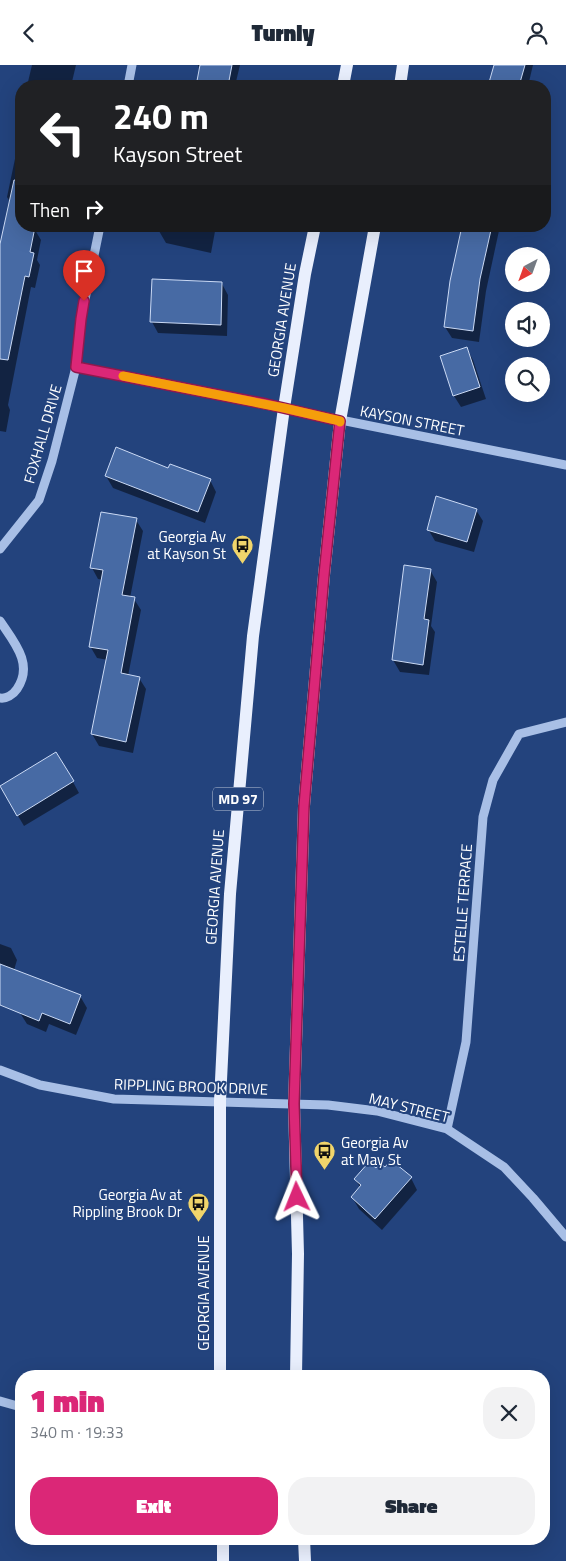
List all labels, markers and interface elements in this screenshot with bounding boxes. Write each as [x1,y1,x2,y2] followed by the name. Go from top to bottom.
[252,16,314,50] text: Turnly
[15,19,43,47] icon: back
[523,19,551,47] icon: person
[113,89,209,143] text: 240 m
[30,100,95,165] icon: left
[113,137,242,171] text: Kayson Street
[30,195,70,224] text: Then
[80,195,108,223] icon: right
[505,247,550,293] north arrow
[505,247,550,402] map controls
[63,250,105,301] pin
[70,257,98,285] icon: arrive
[261,261,302,379] street label: GEORGIA AVENUE
[505,302,550,347] button: sound
[505,357,550,402] button: search
[17,382,68,486] street label: FOXHALL DRIVE
[358,399,466,442] street label: KAYSON STREET
[147,525,227,565] place label: Georgia Av at Kayson St
[230,534,254,565] bus stop icon: Georgia Av at Kayson St
[213,787,263,811] road number: MD 97
[199,829,230,945] street label: GEORGIA AVENUE
[447,843,478,963] street label: ESTELLE TERRACE
[114,1072,268,1101] street label: RIPPLING BROOK DRIVE
[367,1086,452,1129] street label: MAY STREET
[341,1131,409,1171] place label: Georgia Av at May St
[313,1140,337,1171] bus stop icon: Georgia Av at May St
[270,1170,322,1222] position arrow
[72,1183,183,1223] place label: Georgia Av at Rippling Brook Dr
[186,1192,210,1223] bus stop icon: Georgia Av at Rippling Brook Dr
[192,1235,215,1351] street label: GEORGIA AVENUE
[30,1378,105,1424] text: 1 min
[483,1387,535,1439] button: close
[30,1420,124,1444] text: 340 m · 19:33
[30,1477,278,1535] button: Exit
[288,1477,535,1535] button: Share

